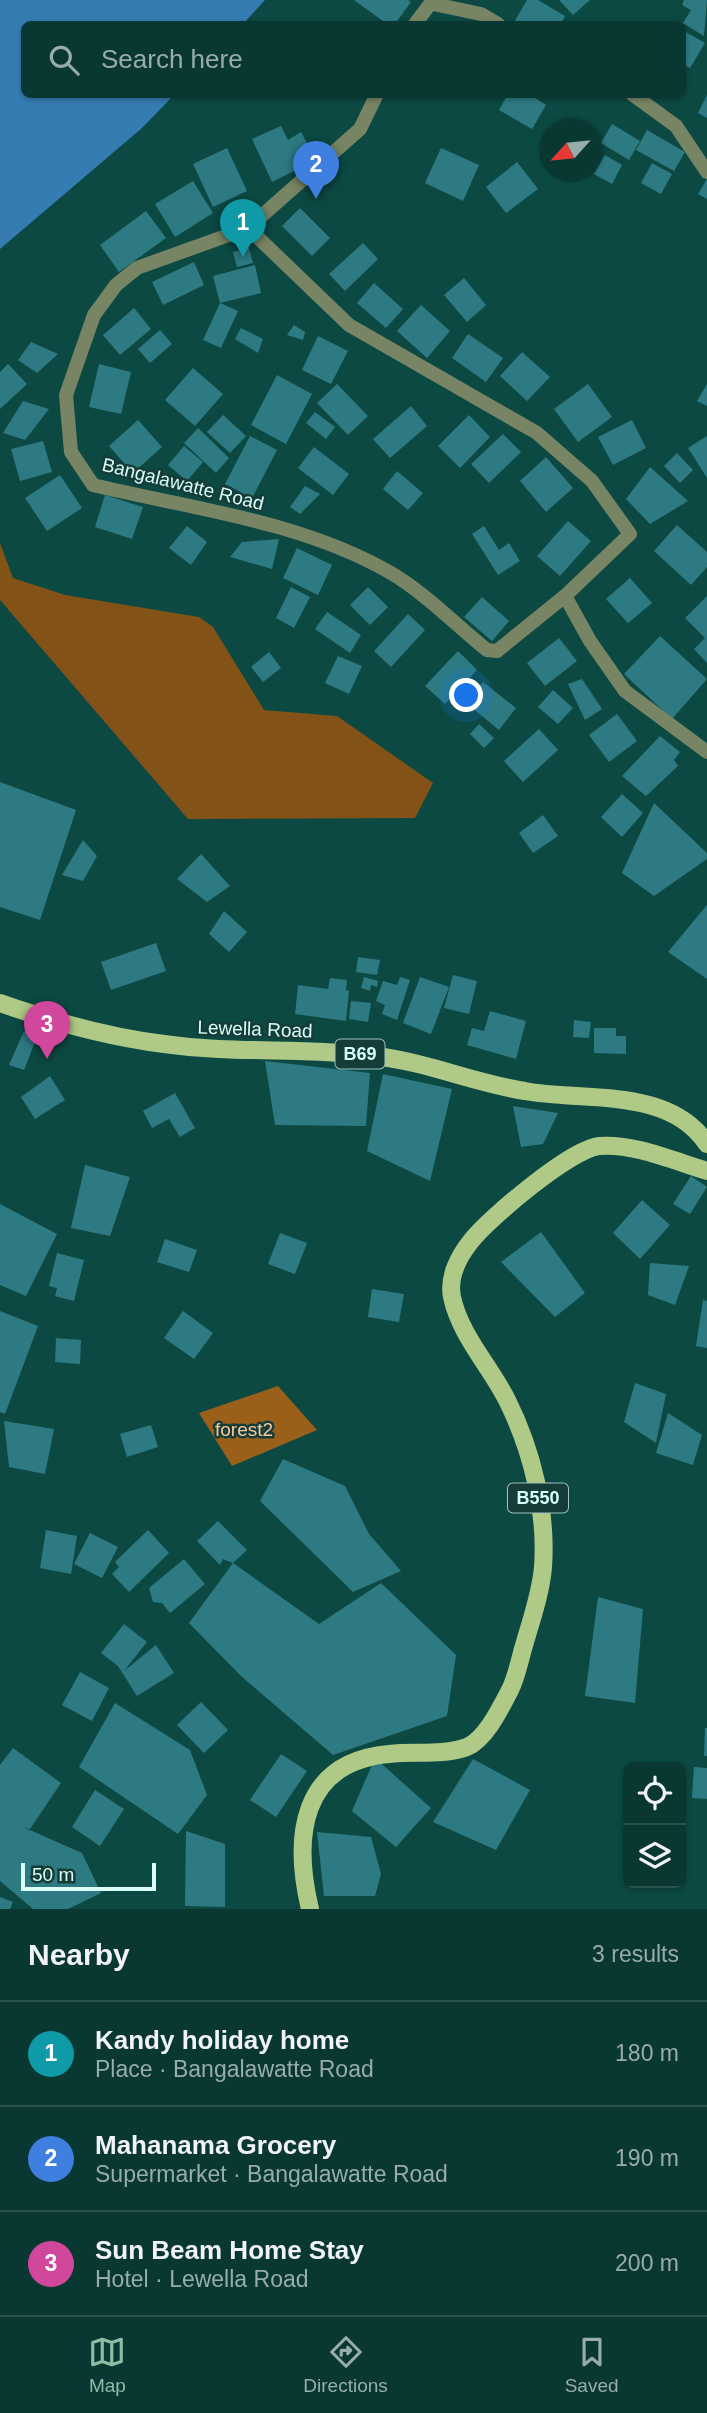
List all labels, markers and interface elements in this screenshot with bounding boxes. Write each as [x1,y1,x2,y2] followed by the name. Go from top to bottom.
[21,21,686,98] search box
[45,41,83,79] icon: search
[101,44,243,74] text: Search here
[539,119,602,182] north arrow
[293,141,339,199] pin: 2
[220,199,266,257] pin: 1
[100,454,266,514] street label: Bangalawatte Road
[449,678,483,712] your location
[24,1001,70,1059] pin: 3
[197,1016,313,1042] street label: Lewella Road
[336,1040,384,1069] road number: B69
[215,1419,273,1440] park label: forest2
[508,1484,568,1512] road number: B550
[623,1762,686,1888] map controls
[623,1762,686,1825] button: locate
[623,1825,686,1888] button: layers
[21,1860,156,1892] scale bar
[32,1864,74,1885] text: 50 m
[28,1938,130,1971] text: Nearby
[592,1941,679,1967] text: 3 results
[95,2025,349,2055] text: Kandy holiday home
[45,2040,57,2066] text: 1
[615,2040,679,2066] text: 180 m
[95,2056,374,2082] text: Place · Bangalawatte Road
[95,2130,336,2160] text: Mahanama Grocery
[45,2145,57,2171] text: 2
[615,2145,679,2171] text: 190 m
[95,2161,448,2187] text: Supermarket · Bangalawatte Road
[95,2235,364,2265] text: Sun Beam Home Stay
[45,2250,57,2276] text: 3
[615,2250,679,2276] text: 200 m
[95,2266,309,2292] text: Hotel · Lewella Road
[88,2333,126,2397] tab: Map
[303,2333,388,2397] tab: Directions
[565,2333,619,2397] tab: Saved

